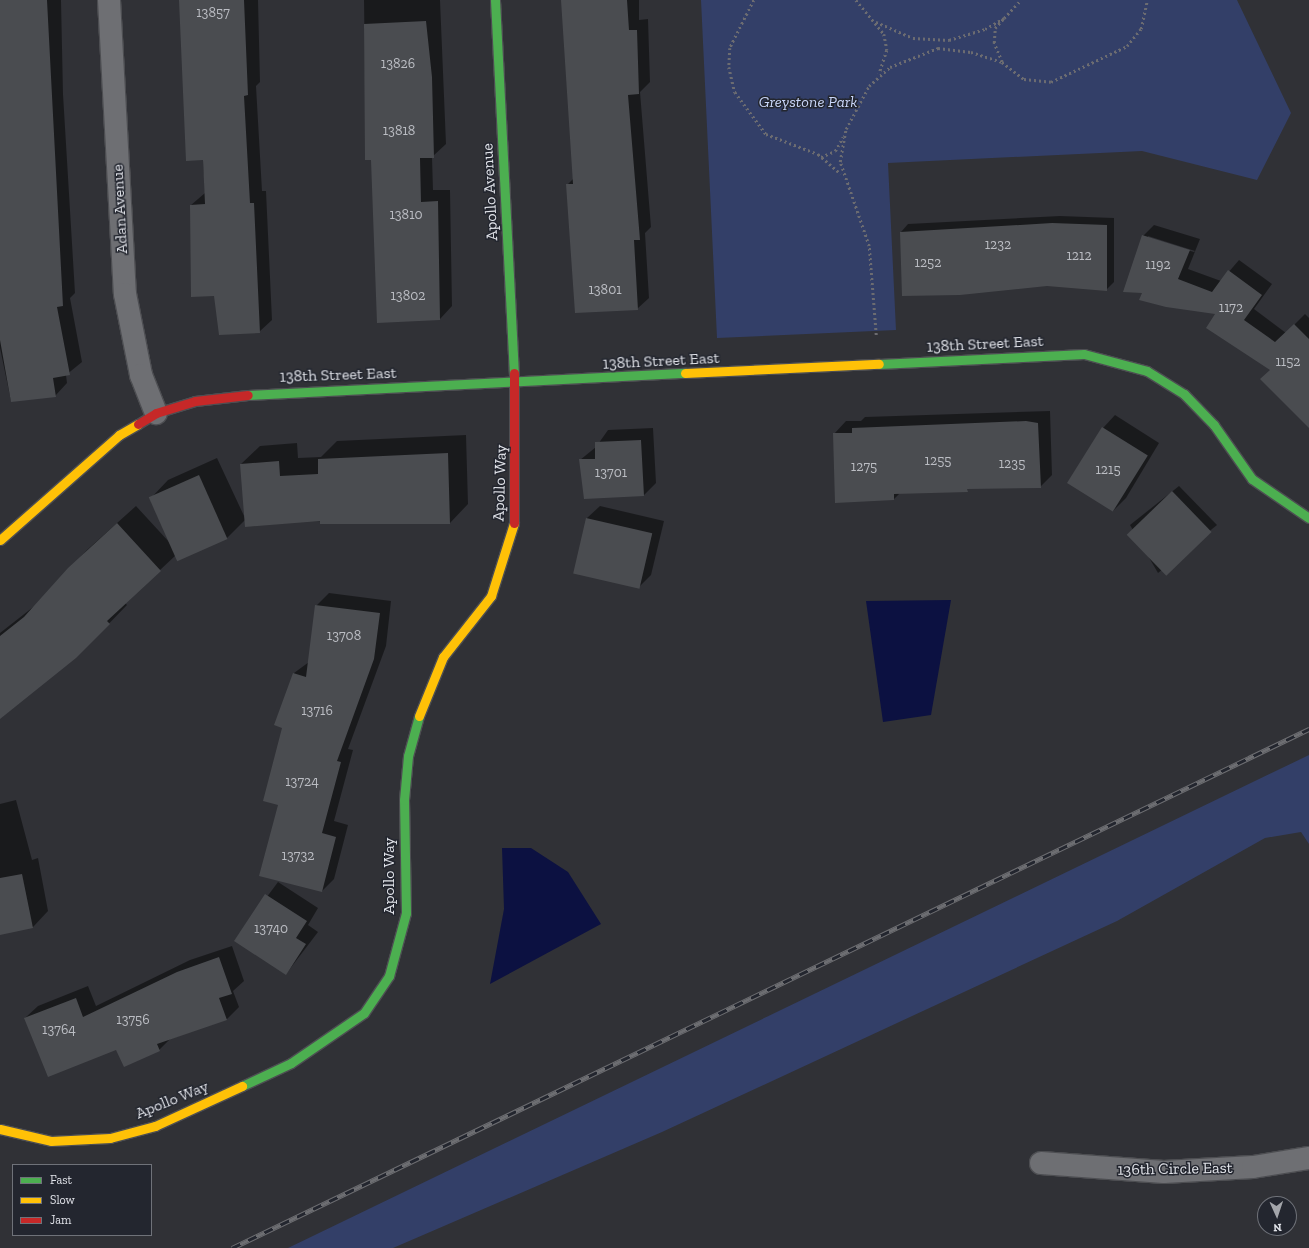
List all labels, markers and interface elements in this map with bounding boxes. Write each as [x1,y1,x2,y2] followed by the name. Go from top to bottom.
[196,5,230,21] house number: 13857
[381,56,415,72] house number: 13826
[759,92,857,112] park label: Greystone Park
[383,123,415,139] house number: 13818
[478,142,502,242] street label: Apollo Avenue
[108,163,132,255] street label: Adan Avenue
[389,207,423,223] house number: 13810
[985,237,1011,253] house number: 1232
[1066,248,1092,264] house number: 1212
[915,255,941,271] house number: 1252
[1145,257,1171,273] house number: 1192
[588,282,622,298] house number: 13801
[390,288,426,304] house number: 13802
[1219,300,1243,316] house number: 1172
[926,331,1044,357] street label: 138th Street East
[602,348,720,374] street label: 138th Street East
[1275,354,1301,370] house number: 1152
[279,363,397,387] street label: 138th Street East
[489,444,511,522] street label: Apollo Way
[925,453,951,469] house number: 1255
[999,456,1025,472] house number: 1235
[851,459,877,475] house number: 1275
[1095,462,1121,478] house number: 1215
[595,465,627,481] house number: 13701
[327,628,361,644] house number: 13708
[301,703,333,719] house number: 13716
[285,774,319,790] house number: 13724
[379,837,399,915] street label: Apollo Way
[282,848,314,864] house number: 13732
[254,921,288,937] house number: 13740
[116,1012,150,1028] house number: 13756
[42,1022,76,1038] house number: 13764
[132,1077,212,1123] street label: Apollo Way
[1117,1158,1233,1180] street label: 136th Circle East
[12,1164,152,1236] legend
[50,1173,72,1187] text: Fast
[50,1193,75,1207] text: Slow
[1257,1196,1297,1236] north arrow
[50,1213,71,1227] text: Jam
[1273,1221,1282,1234] text: N

